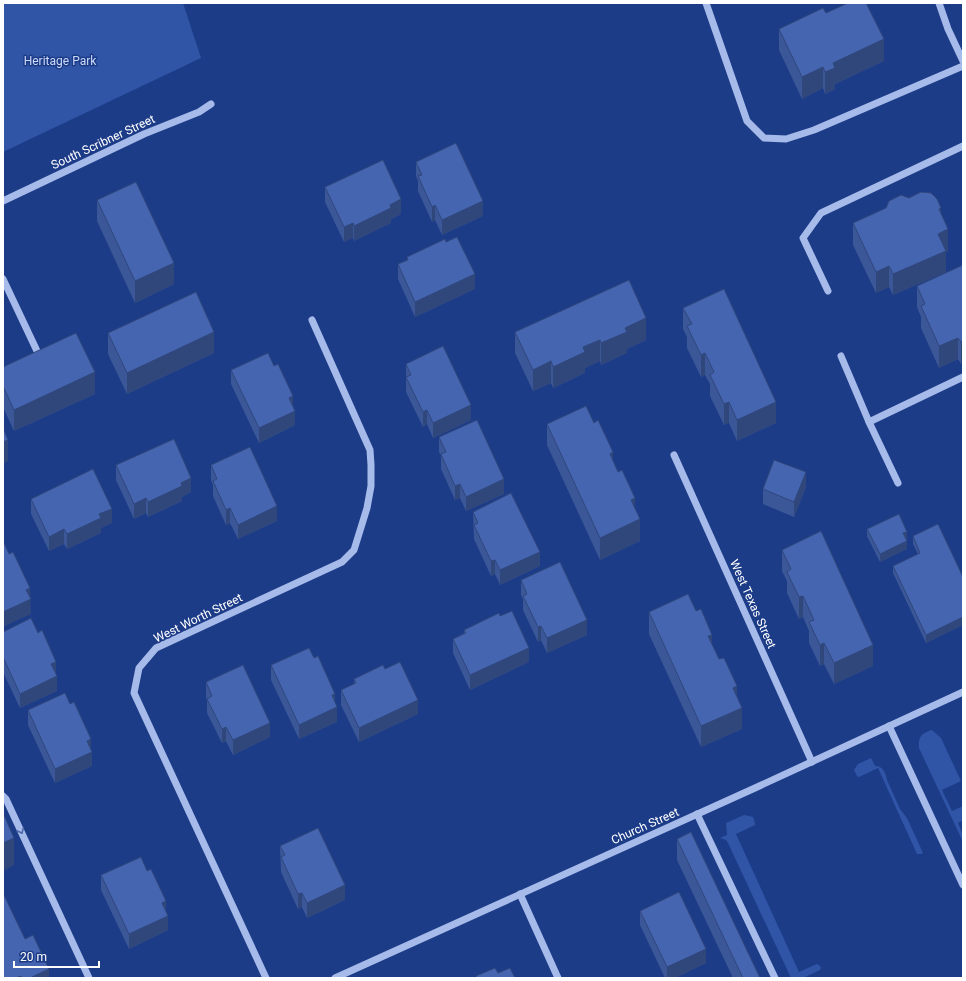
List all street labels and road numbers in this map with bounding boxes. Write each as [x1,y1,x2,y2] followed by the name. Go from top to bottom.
[49,112,157,172] street label: South Scribner Street
[727,557,779,651] street label: West Texas Street
[151,590,245,646] street label: West Worth Street
[609,805,681,847] street label: Church Street

